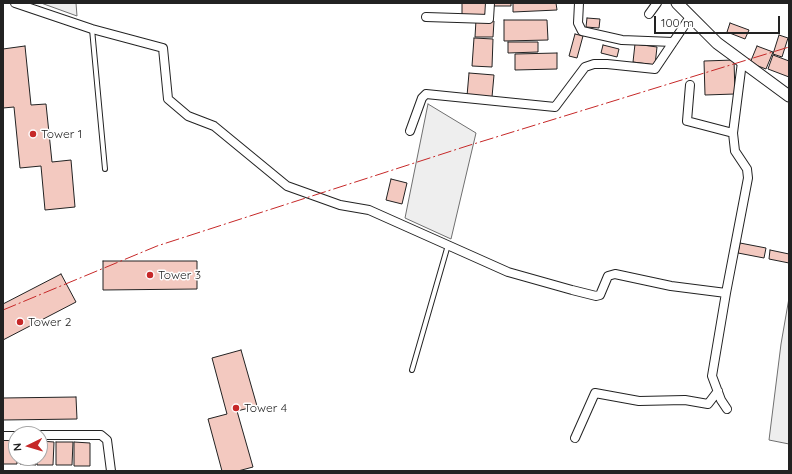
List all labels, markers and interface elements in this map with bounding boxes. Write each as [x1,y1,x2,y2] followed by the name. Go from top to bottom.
[656,8,782,34] scale bar
[661,15,694,30] text: 100 m
[41,127,82,141] place label: Tower 1
[28,129,38,139] marker: Tower 1
[158,268,201,282] place label: Tower 3
[145,270,155,280] marker: Tower 3
[28,315,71,329] place label: Tower 2
[15,317,25,327] marker: Tower 2
[244,401,287,415] place label: Tower 4
[231,403,241,413] marker: Tower 4
[8,426,48,466] north arrow
[10,442,24,452] text: N

